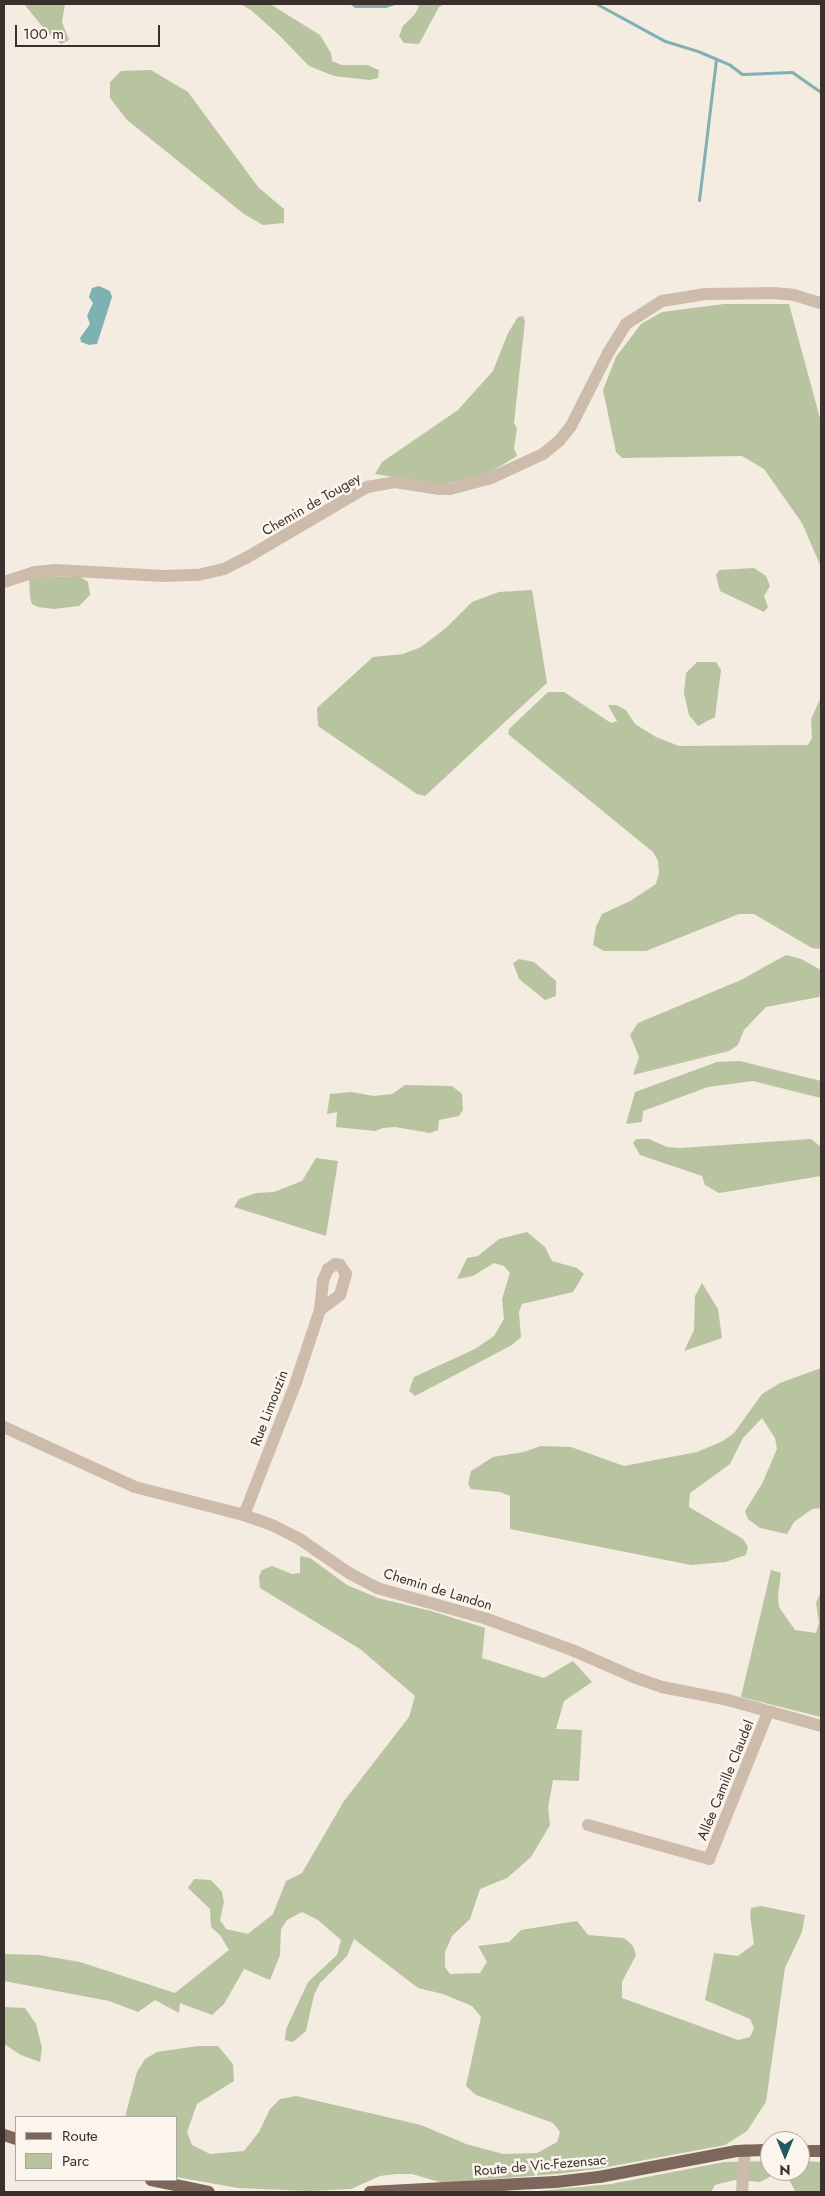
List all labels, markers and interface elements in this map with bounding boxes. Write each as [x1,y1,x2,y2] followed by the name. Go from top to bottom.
[18,15,162,47] scale bar
[23,23,64,45] text: 100 m
[259,469,363,539] street label: Chemin de Tougey
[247,1368,291,1448] street label: Rue Limouzin
[382,1564,494,1614] street label: Chemin de Landon
[693,1717,757,1843] street label: Allée Camille Claudel
[15,2116,178,2181] legend
[62,2125,98,2147] text: Route
[760,2131,810,2181] north arrow
[62,2150,89,2172] text: Parc
[473,2151,607,2179] street label: Route de Vic-Fezensac
[779,2160,791,2180] text: N

